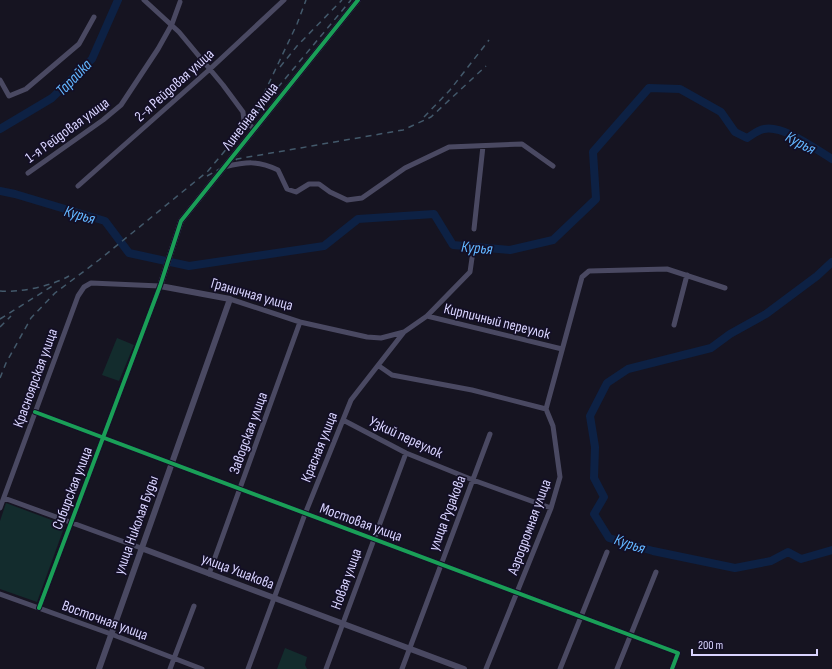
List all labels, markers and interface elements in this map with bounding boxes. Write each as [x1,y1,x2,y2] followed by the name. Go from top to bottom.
[131,45,218,126] street label: 2-я Рейдовая улица
[52,55,96,100] water label: Тарайка
[217,78,283,155] street label: Линейная улица
[21,93,113,167] street label: 1-я Рейдовая улица
[782,128,819,160] water label: Курья
[62,202,98,229] water label: Курья
[460,238,494,259] water label: Курья
[209,274,295,315] street label: Граничная улица
[442,299,552,344] street label: Кирпичный переулок
[9,326,62,430] street label: Красноярская улица
[225,389,272,477] street label: Заводская улица
[297,409,342,485] street label: Красная улица
[366,412,446,463] street label: Узкий переулок
[48,444,97,532] street label: Сибирская улица
[110,473,163,577] street label: улица Николая Буды
[424,473,471,554] street label: улица Рудакова
[503,477,556,578] street label: Аэродромная улица
[317,499,405,546] street label: Мостовая улица
[612,530,648,559] water label: Курья
[327,546,366,612] street label: Новая улица
[199,549,277,594] street label: улица Ушакова
[59,596,151,645] street label: Восточная улица
[692,631,817,657] scale bar
[698,638,724,653] text: 200 m

